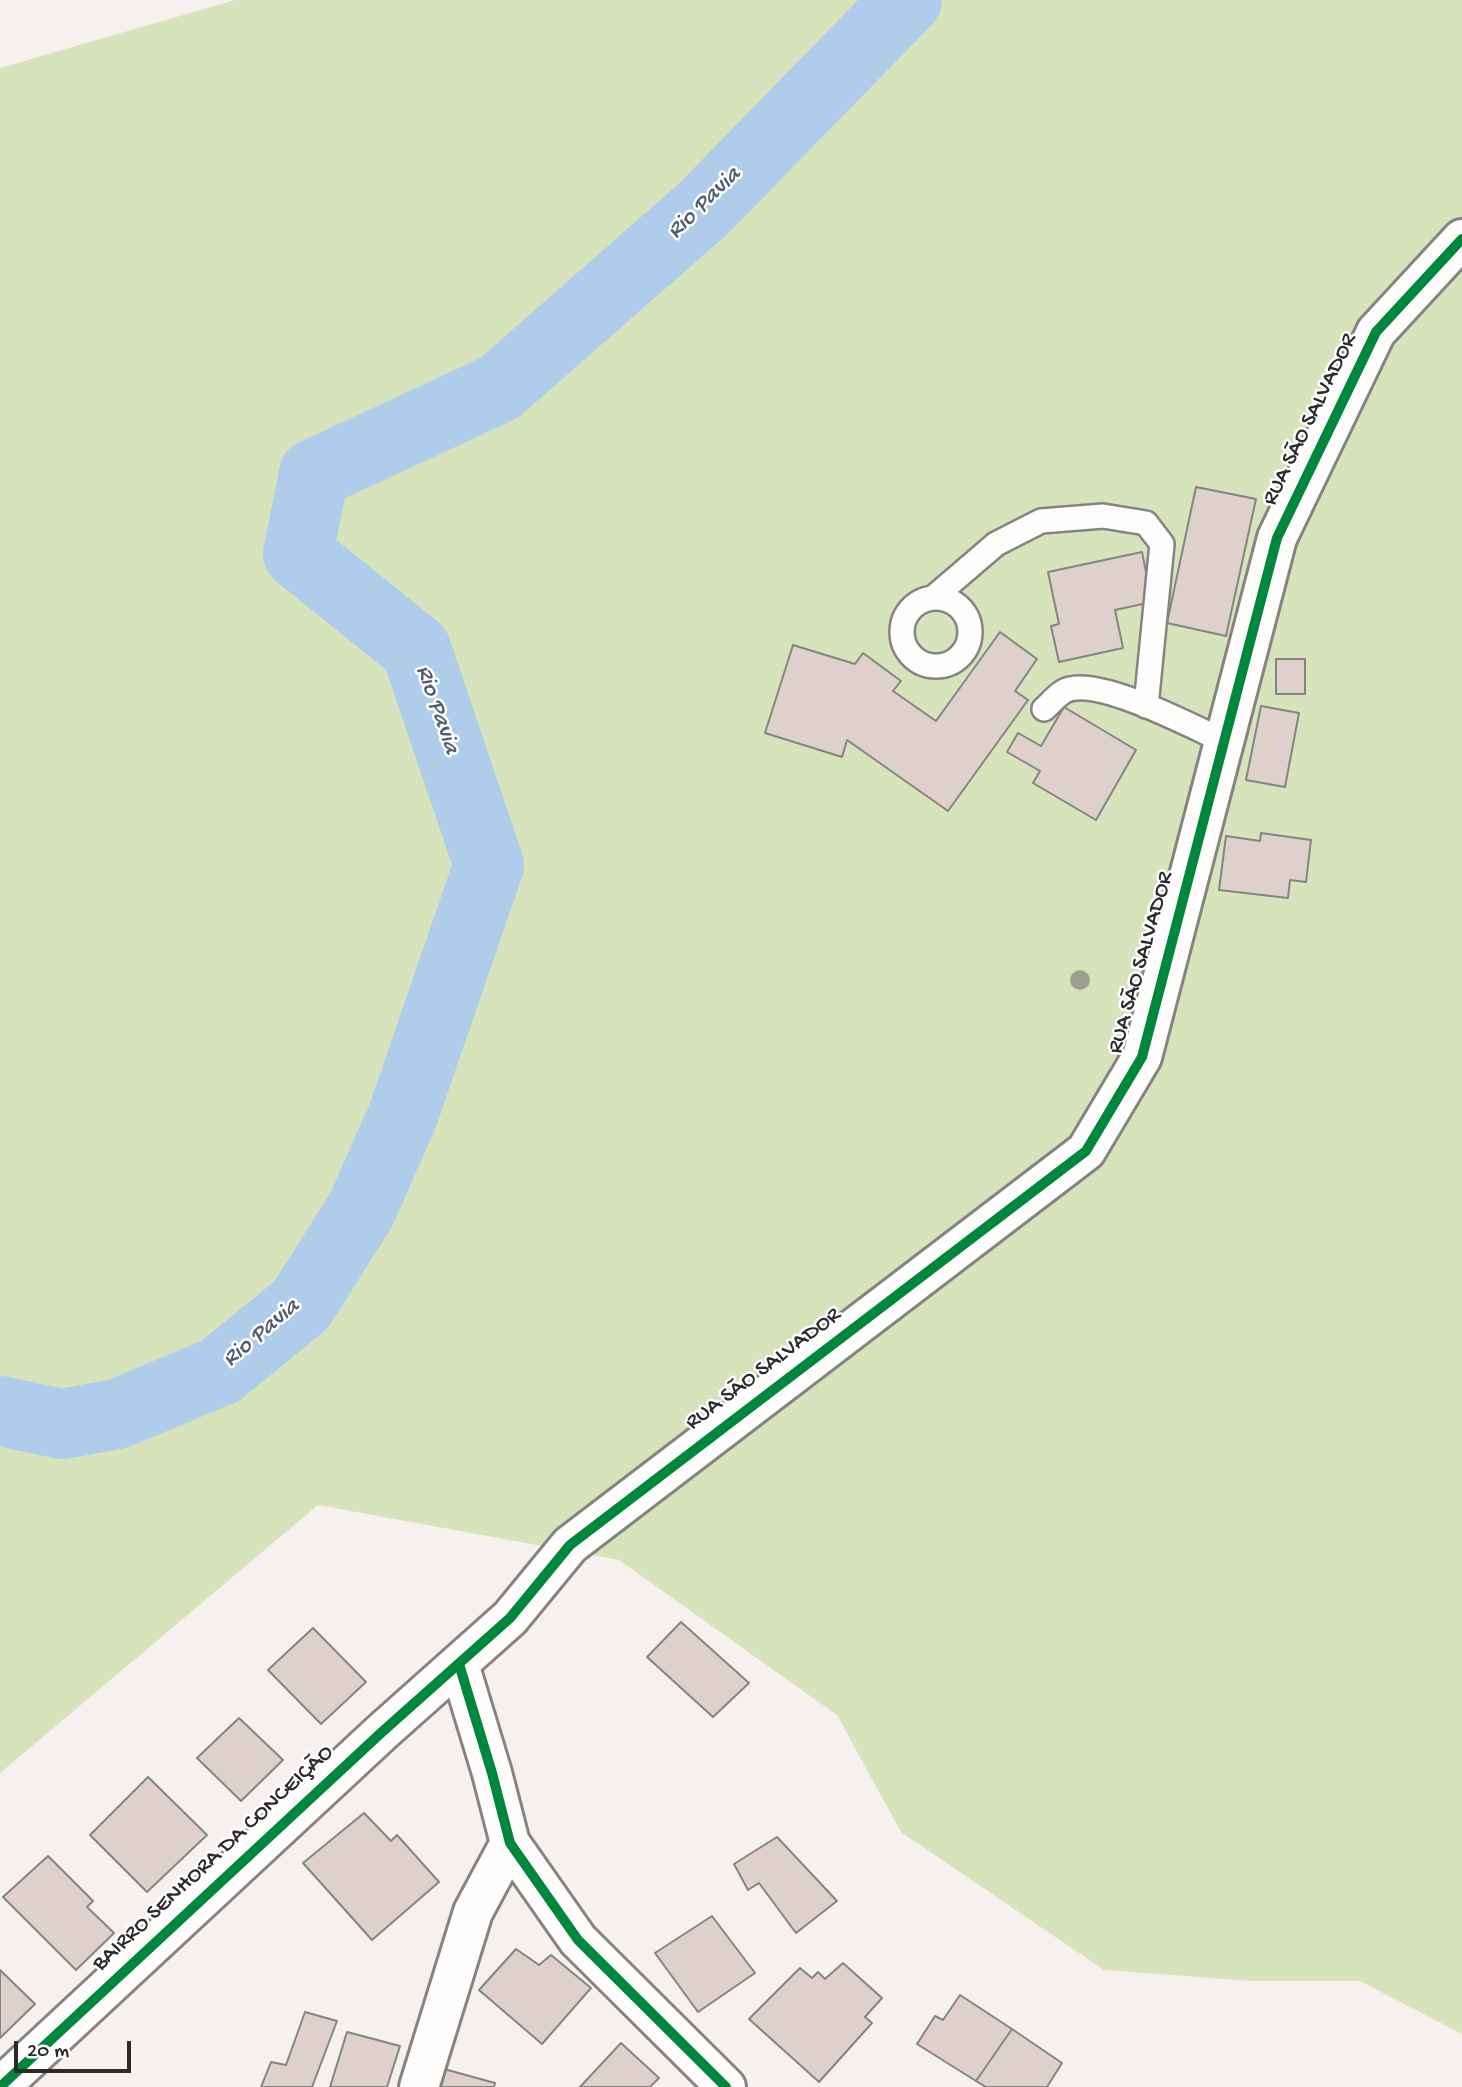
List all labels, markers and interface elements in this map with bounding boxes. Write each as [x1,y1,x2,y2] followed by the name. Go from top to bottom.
[662,162,748,246] water label: Rio Pavia
[1257,330,1365,510] street label: RUA SÃO SALVADOR
[407,662,465,758] water label: Rio Pavia
[1103,869,1181,1057] street label: RUA SÃO SALVADOR
[218,1294,306,1374] water label: Rio Pavia
[681,1302,847,1438] street label: RUA SÃO SALVADOR
[88,1740,340,1978] street label: BAIRRO SENHORA DA CONCEIÇÃO
[18,2028,135,2072] scale bar
[27,2040,69,2065] text: 20 m

